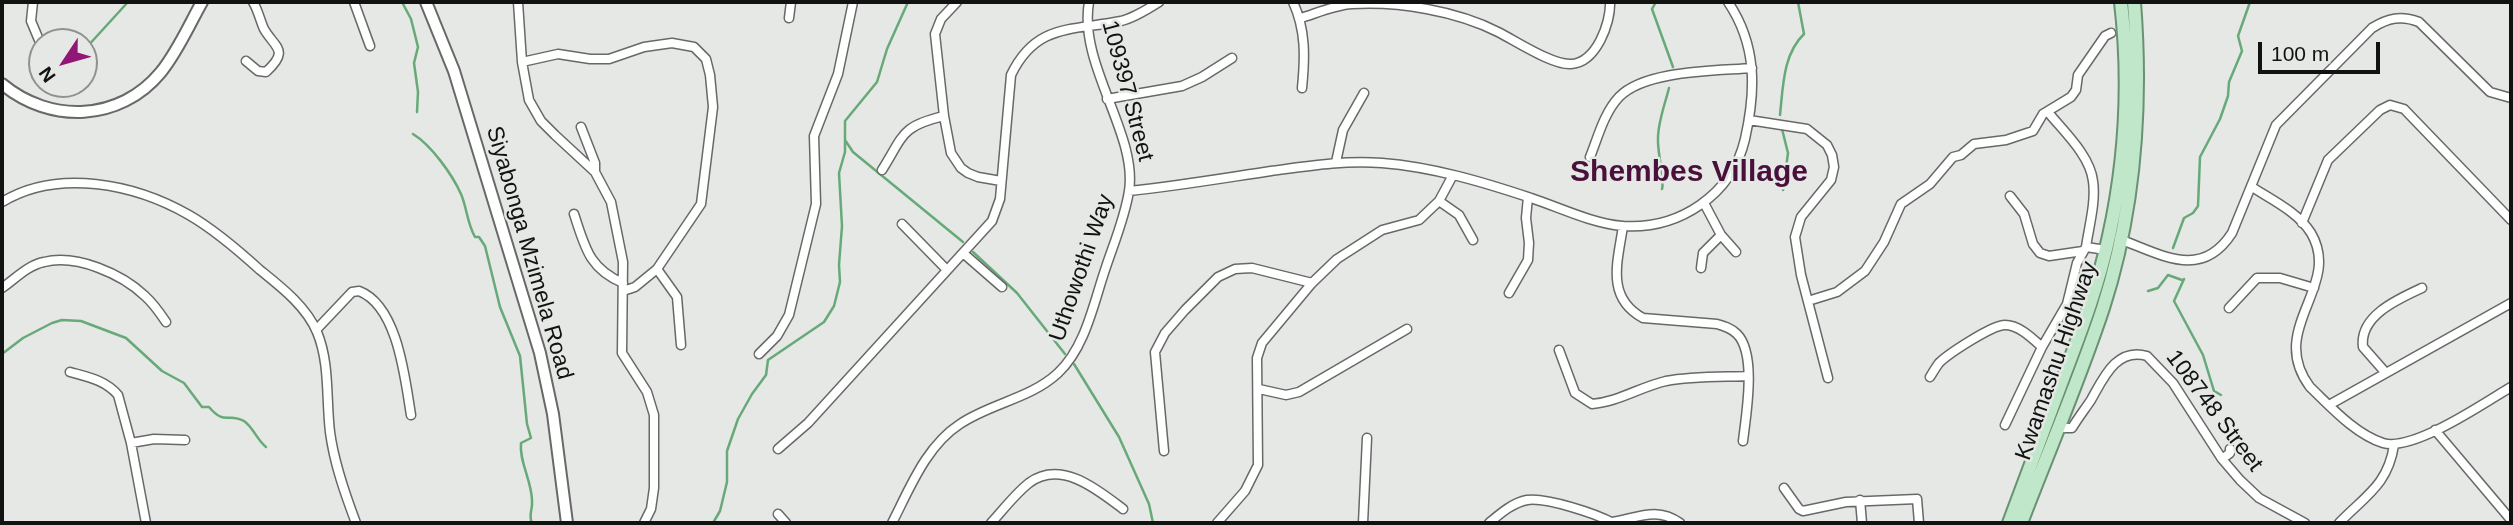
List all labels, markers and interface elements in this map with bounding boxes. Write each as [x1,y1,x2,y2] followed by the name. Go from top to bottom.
[1095,18,1159,164] street label: 109397 Street
[28,28,98,98] north arrow
[2261,28,2384,72] scale bar
[2271,42,2329,65] text: 100 m
[35,63,60,86] text: N
[480,123,578,383] street label: Siyabonga Mzimela Road
[1570,155,1808,191] district label: Shembes Village
[1044,191,1120,345] street label: Uthowothi Way
[2010,258,2104,464] street label: Kwamashu Highway
[2159,345,2269,477] street label: 108748 Street

